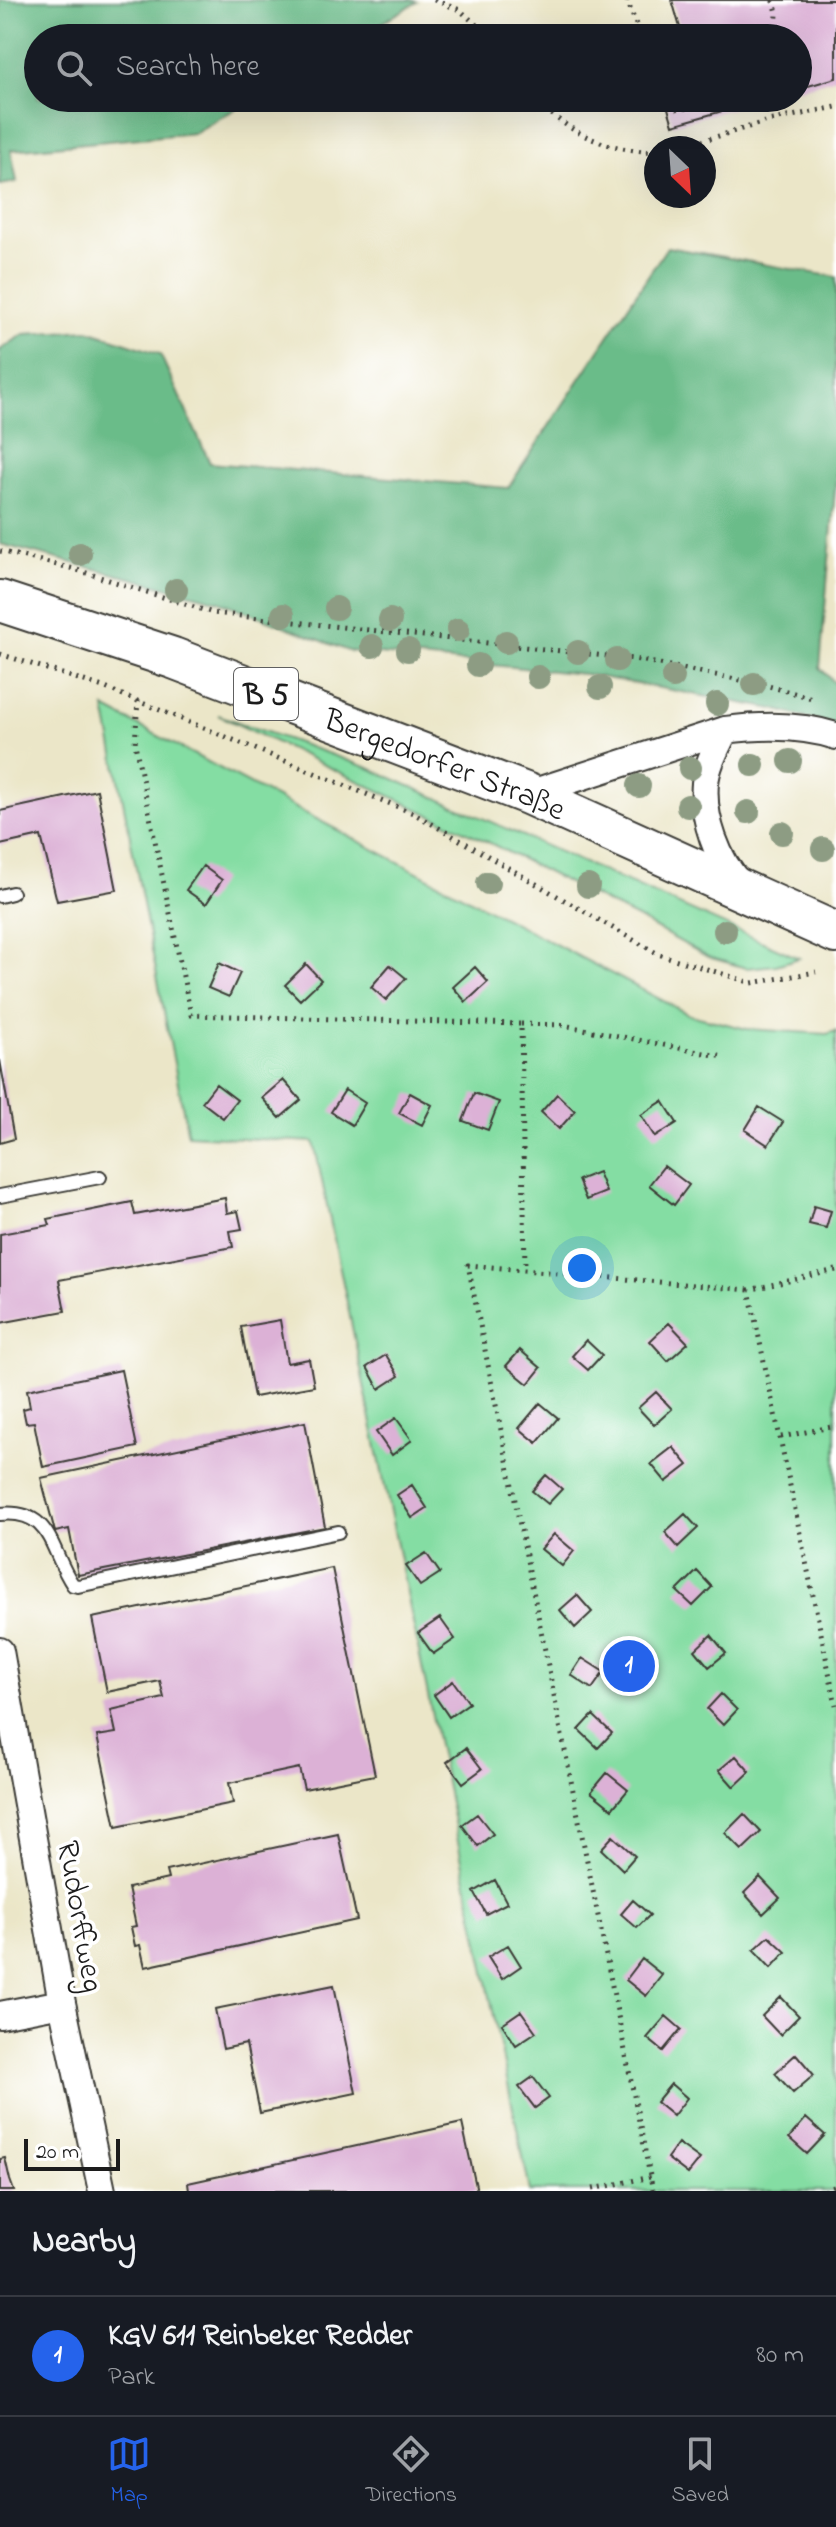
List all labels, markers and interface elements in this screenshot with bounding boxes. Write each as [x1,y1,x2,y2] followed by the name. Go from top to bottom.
[24,24,812,112] search box
[52,46,96,90] icon: search
[116,46,260,90] text: Search here
[644,136,716,208] north arrow
[234,668,298,720] road number: B 5
[315,698,573,835] street label: Bergedorfer Straße
[562,1248,602,1288] your location
[603,1636,655,1696] pin: 1
[42,1837,115,1996] street label: Rudorffweg
[24,2135,120,2171] scale bar
[36,2137,79,2169] text: 20 m
[32,2218,136,2268] text: Nearby
[108,2315,412,2359] text: KGV 611 Reinbeker Redder
[54,2337,62,2375] text: 1
[756,2337,804,2375] text: 80 m
[108,2359,155,2397] text: Park
[107,2432,151,2512] tab: Map
[366,2432,457,2512] tab: Directions
[671,2432,729,2512] tab: Saved

